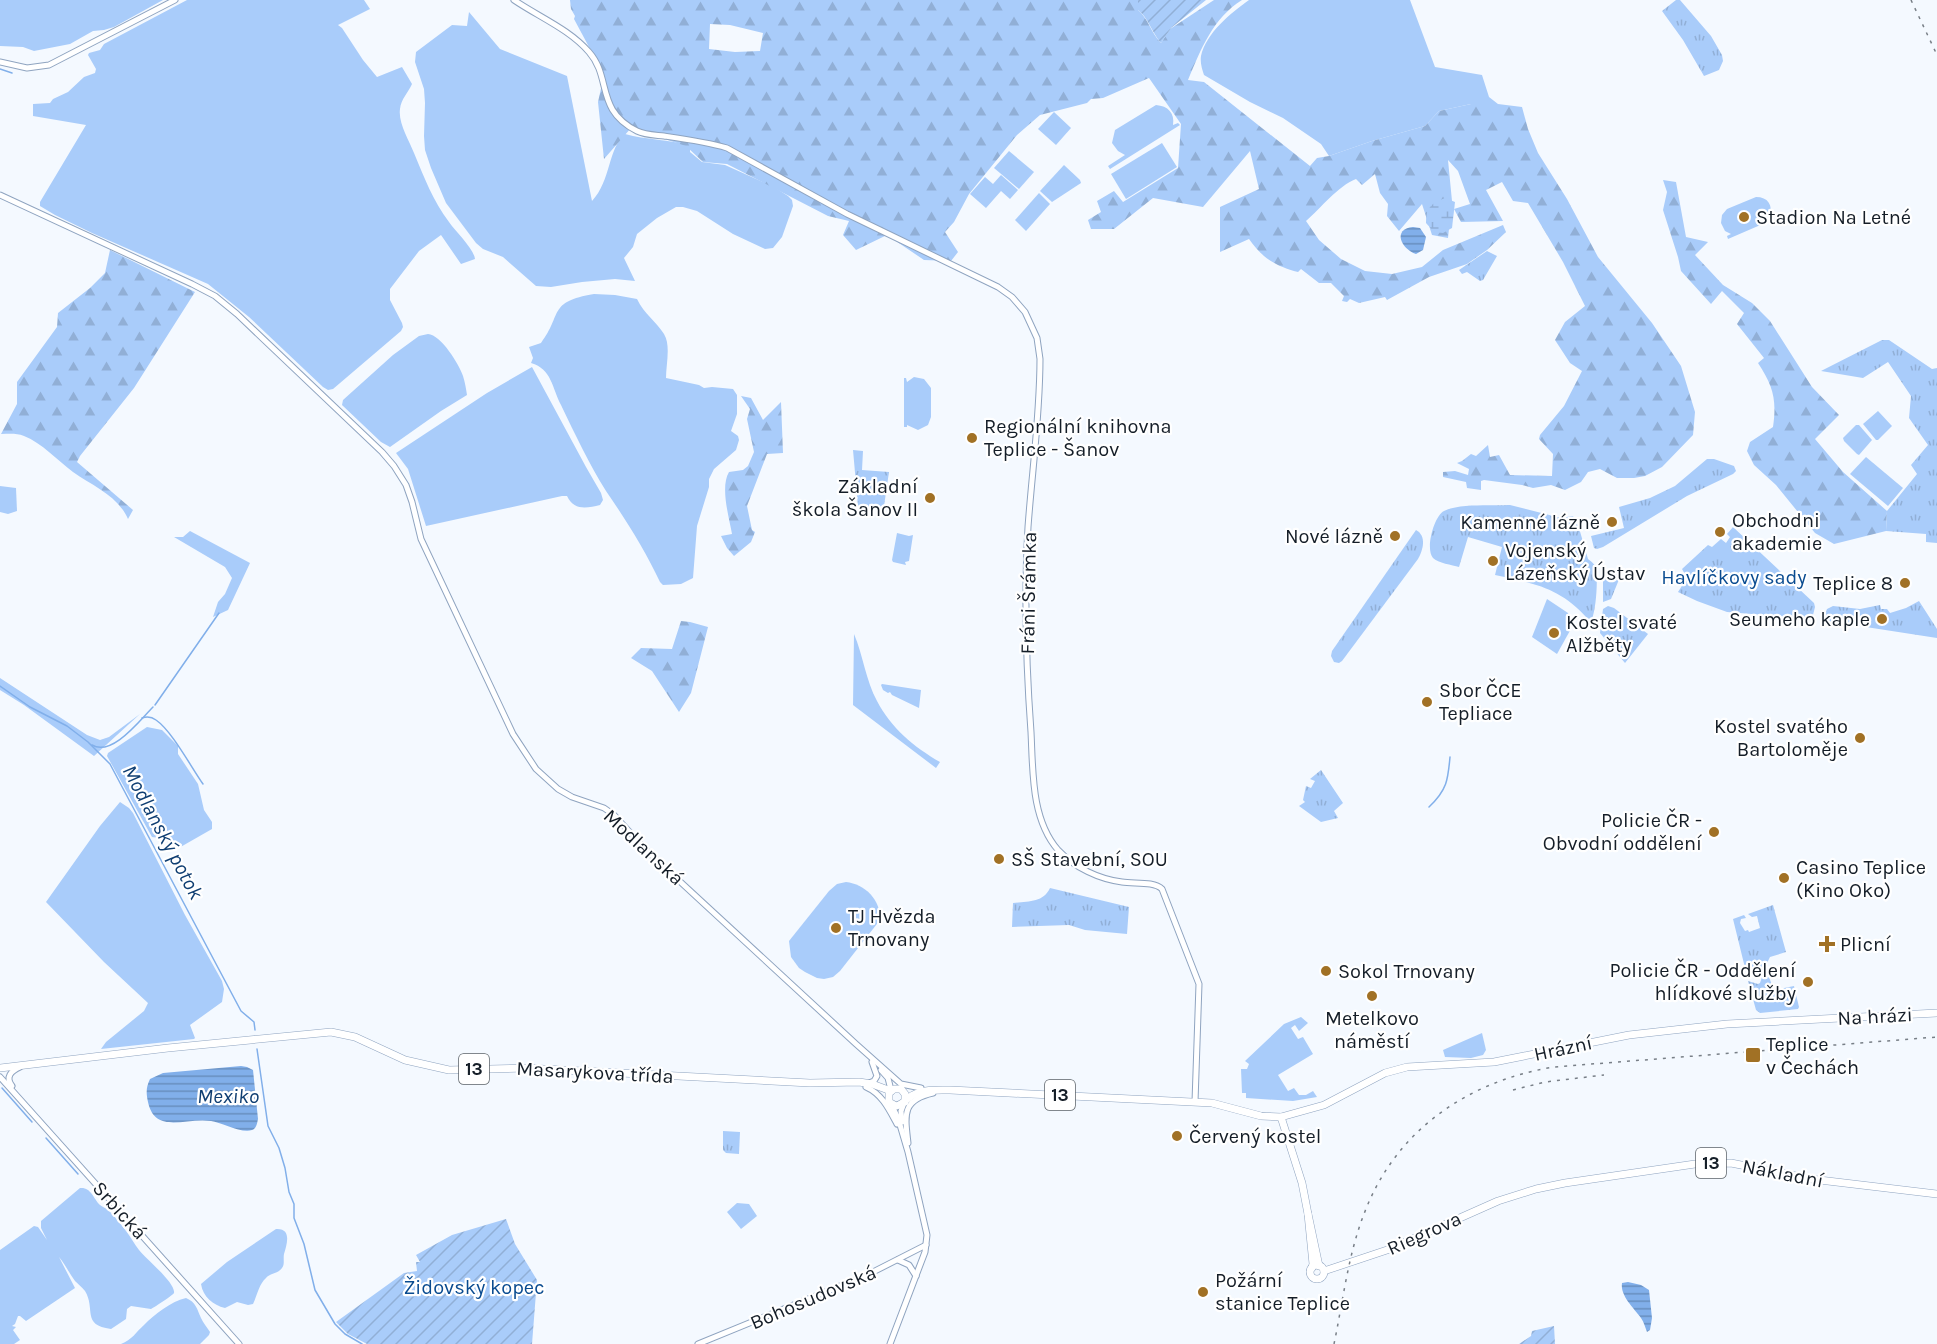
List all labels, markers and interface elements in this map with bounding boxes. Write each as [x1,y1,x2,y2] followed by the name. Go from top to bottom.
[1756,206,1911,229] place label: Stadion Na Letné
[1737,210,1751,224] marker: Stadion Na Letné
[984,415,1172,461] place label: Regionální knihovna Teplice - Šanov
[965,431,979,445] marker: Regionální knihovna Teplice - Šanov
[792,475,918,521] place label: Základní škola Šanov II
[923,491,937,505] marker: Základní škola Šanov II
[1732,509,1822,555] place label: Obchodni akademie
[1460,511,1600,534] place label: Kamenné lázně
[1605,515,1619,529] marker: Kamenné lázně
[1285,525,1383,548] place label: Nové lázně
[1713,525,1727,539] marker: Obchodni akademie
[1388,529,1402,543] marker: Nové lázně
[1015,531,1041,655] street label: Fráni Šrámka
[1505,539,1645,585] place label: Vojenský Lázeňský Ústav
[1486,554,1500,568] marker: Vojenský Lázeňský Ústav
[1661,566,1807,589] park label: Havlíčkovy sady
[1813,572,1893,595] place label: Teplice 8
[1898,576,1912,590] marker: Teplice 8
[1729,608,1870,631] place label: Seumeho kaple
[1566,611,1677,657] place label: Kostel svaté Alžběty
[1875,612,1889,626] marker: Seumeho kaple
[1547,626,1561,640] marker: Kostel svaté Alžběty
[1439,678,1522,725] place label: Sbor ČCE Tepliace
[1420,695,1434,709] marker: Sbor ČCE Tepliace
[1714,715,1848,761] place label: Kostel svatého Bartoloměje
[1853,731,1867,745] marker: Kostel svatého Bartoloměje
[118,761,209,903] water label: Modlanský potok
[599,804,689,890] street label: Modlanská
[1543,808,1702,855] place label: Policie ČR - Obvodní oddělení
[1707,825,1721,839] marker: Policie ČR - Obvodní oddělení
[1011,847,1168,871] place label: SŠ Stavební, SOU
[992,852,1006,866] marker: SŠ Stavební, SOU
[1796,856,1926,902] place label: Casino Teplice (Kino Oko)
[1777,871,1791,885] marker: Casino Teplice (Kino Oko)
[848,905,936,951] place label: TJ Hvězda Trnovany
[829,921,843,935] marker: TJ Hvězda Trnovany
[1840,933,1891,956] place label: Plicní
[1818,935,1836,953] marker: Plicní
[1609,958,1796,1005] place label: Policie ČR - Oddělení hlídkové služby
[1338,960,1475,983] place label: Sokol Trnovany
[1319,964,1333,978] marker: Sokol Trnovany
[1801,975,1815,989] marker: Policie ČR - Oddělení hlídkové služby
[1365,989,1379,1003] marker: Metelkovo náměstí
[1837,1003,1913,1030] street label: Na hrázi
[1325,1007,1419,1053] place label: Metelkovo náměstí
[1532,1031,1594,1066] street label: Hrázní
[1766,1033,1859,1079] place label: Teplice v Čechách
[1744,1046,1762,1064] marker: Teplice v Čechách
[459,1054,489,1084] road number: 13
[516,1057,674,1088] street label: Masarykova třída
[1045,1080,1075,1110] road number: 13
[197,1084,260,1108] water label: Mexiko
[1189,1124,1321,1148] place label: Červený kostel
[1170,1129,1184,1143] marker: Červený kostel
[1696,1148,1726,1178] road number: 13
[1740,1154,1826,1193] street label: Nákladní
[88,1177,152,1244] street label: Srbická
[1383,1207,1465,1260] street label: Riegrova
[747,1261,880,1334] street label: Bohosudovská
[1215,1269,1350,1315] place label: Požární stanice Teplice
[404,1275,544,1299] park label: Židovský kopec
[1196,1285,1210,1299] marker: Požární stanice Teplice

